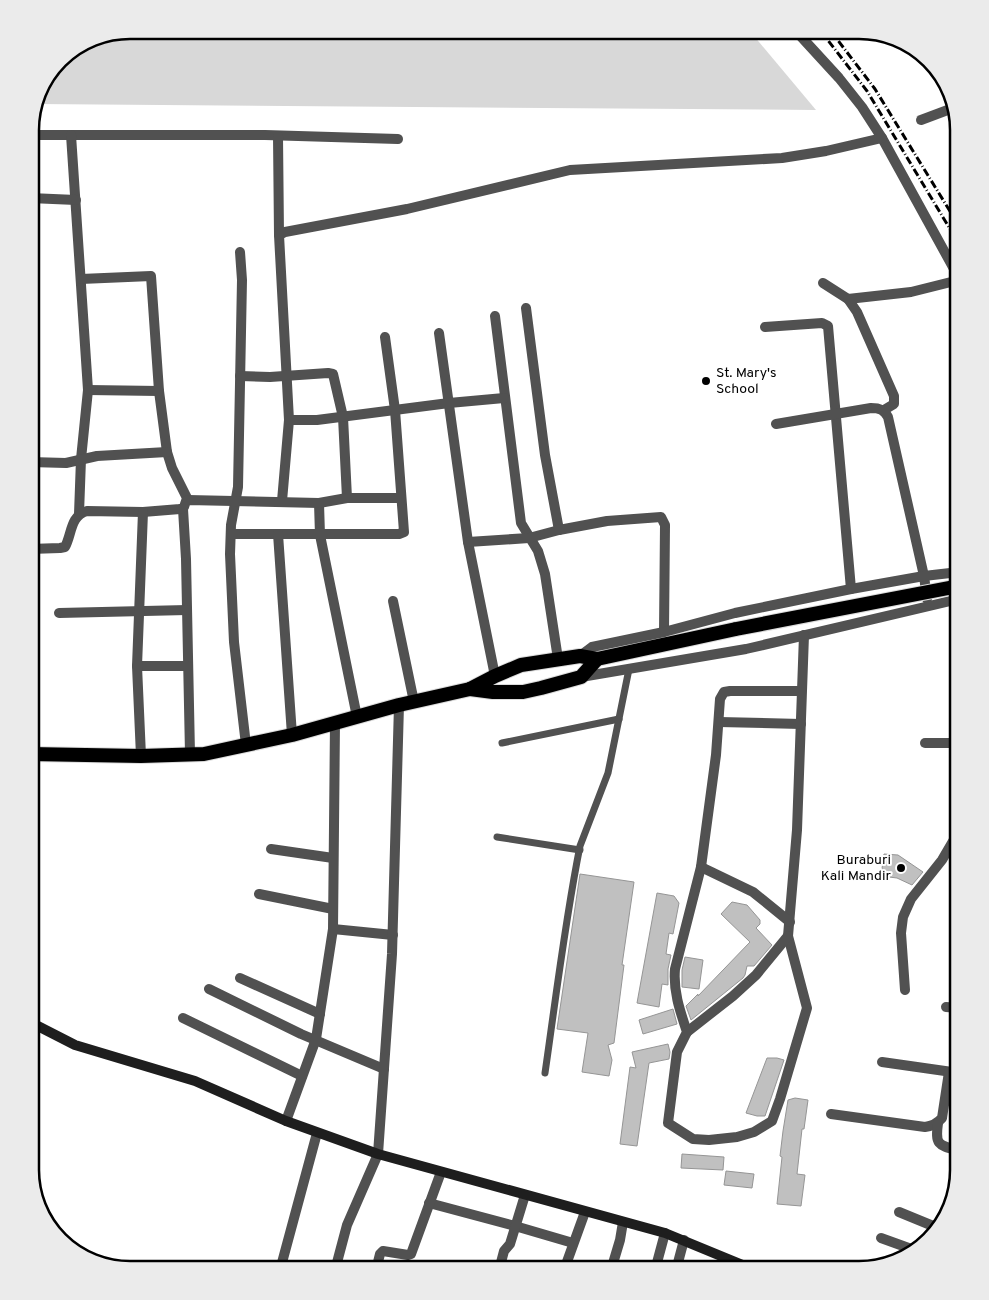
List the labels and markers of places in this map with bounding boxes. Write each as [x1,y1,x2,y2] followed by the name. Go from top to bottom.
[716,365,777,398] place label: St. Mary's School
[700,375,712,387] marker: St. Mary's School
[821,852,892,885] place label: Buraburi Kali Mandir
[895,862,907,874] marker: Buraburi Kali Mandir

